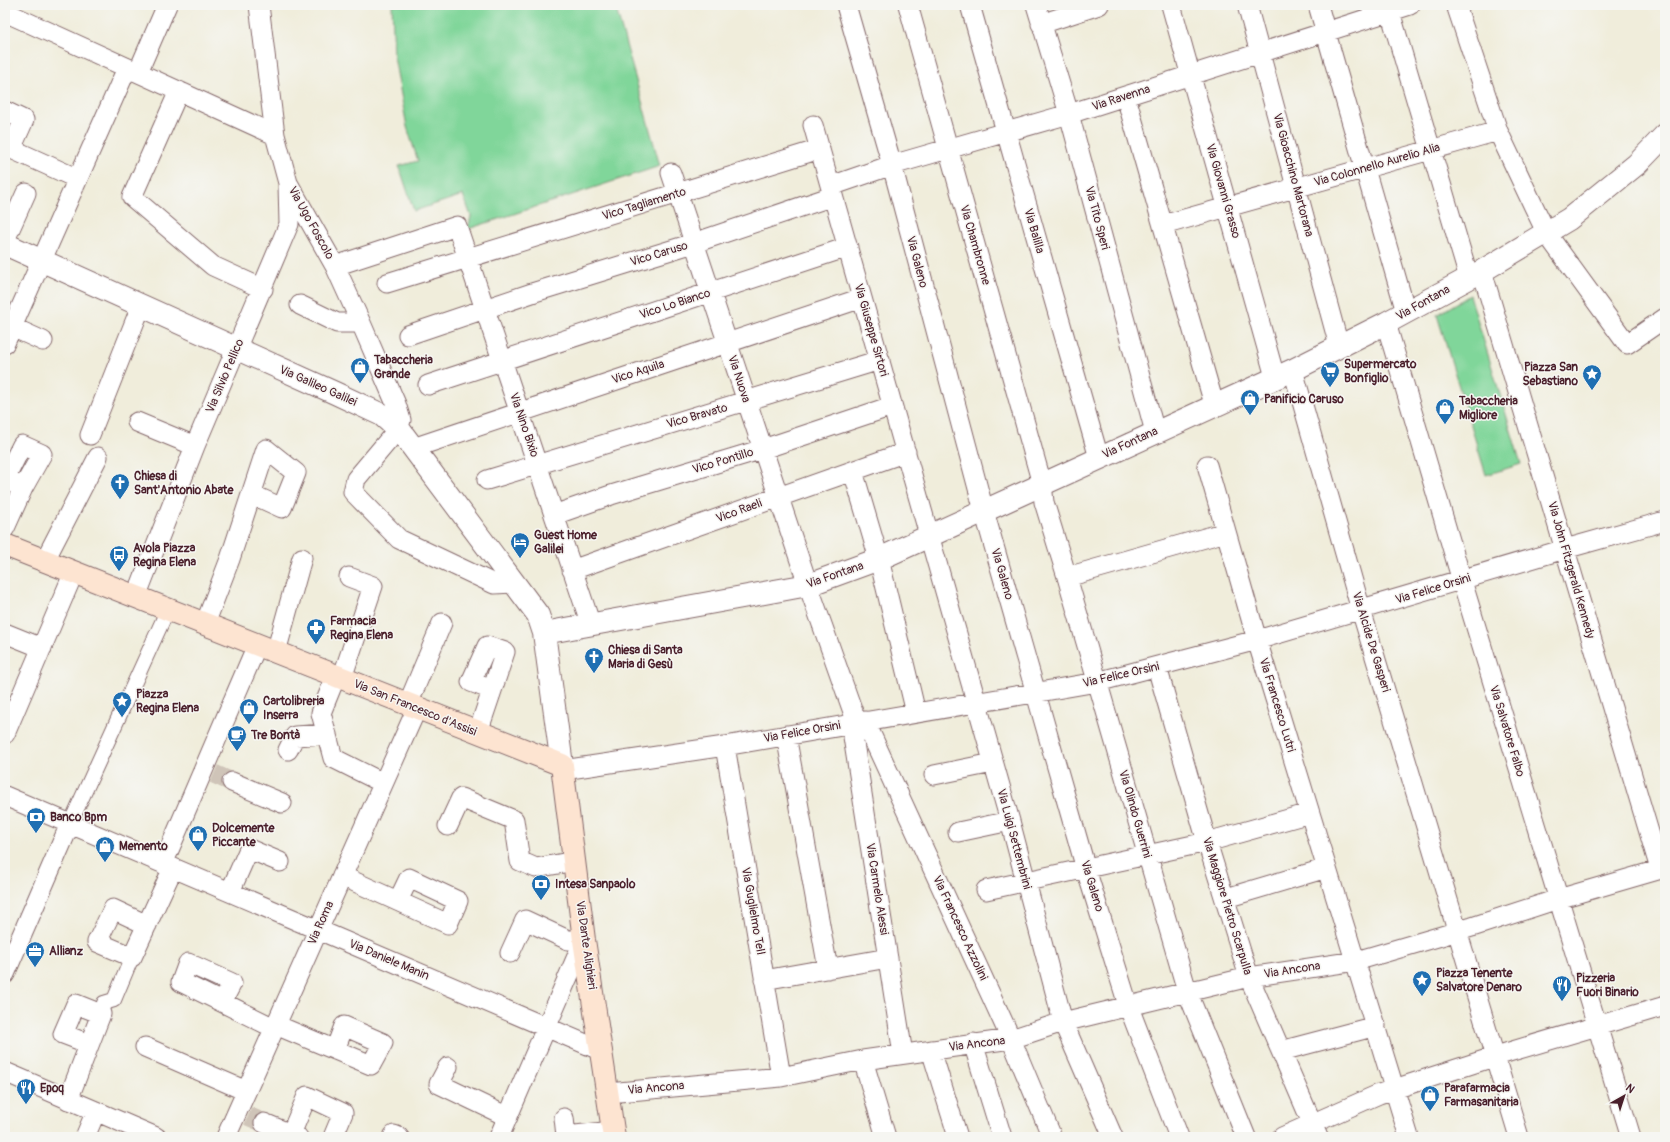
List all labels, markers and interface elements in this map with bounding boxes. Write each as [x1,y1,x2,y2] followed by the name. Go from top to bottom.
[1090,81,1152,114] street label: Via Ravenna
[1269,112,1317,239] street label: Via Gioacchino Martorana
[1312,140,1442,190] street label: Via Colonnello Aurelio Alia
[1202,142,1244,241] street label: Via Giovanni Grasso
[285,184,337,262] street label: Via Ugo Foscolo
[600,184,688,224] street label: Vico Tagliamento
[1081,185,1113,251] street label: Via Tito Speri
[956,203,994,287] street label: Via Chambronne
[1020,207,1048,256] street label: Via Balilla
[903,234,931,290] street label: Via Galeno
[628,238,690,270] street label: Vico Caruso
[851,282,891,378] street label: Via Giuseppe Sirtori
[1393,282,1453,324] street label: Via Fontana
[638,285,713,323] street label: Vico Lo Bianco
[203,336,248,415] street label: Via Silvio Pellico
[373,353,433,382] place label: Tabaccheria Grande
[724,353,754,405] street label: Via Nuova
[349,356,371,384] shop icon: Tabaccheria Grande
[610,356,667,388] street label: Vico Aquila
[1344,357,1417,386] place label: Supermercato Bonfiglio
[1319,360,1341,388] supermarket icon: Supermercato Bonfiglio
[1523,360,1579,389] place label: Piazza San Sebastiano
[277,362,359,410] street label: Via Galileo Galilei
[1581,363,1603,391] place icon: Piazza San Sebastiano
[1239,388,1261,416] shop icon: Panificio Caruso
[506,391,542,460] street label: Via Nino Bixio
[1264,392,1344,407] place label: Panificio Caruso
[1458,394,1518,423] place label: Tabaccheria Migliore
[1434,397,1456,425] shop icon: Tabaccheria Migliore
[665,400,730,432] street label: Vico Bravato
[1100,423,1161,462] street label: Via Fontana
[691,444,756,477] street label: Vico Pontillo
[134,469,234,498] place label: Chiesa di Sant'Antonio Abate
[109,472,131,500] church icon: Chiesa di Sant'Antonio Abate
[714,496,764,526] street label: Vico Raeli
[1544,500,1598,640] street label: Via John Fitzgerald Kennedy
[534,528,598,557] place label: Guest Home Galilei
[509,531,531,559] hotel icon: Guest Home Galilei
[133,541,196,570] place label: Avola Piazza Regina Elena
[108,544,130,572] bus stop icon: Avola Piazza Regina Elena
[987,546,1017,602] street label: Via Galeno
[804,558,866,592] street label: Via Fontana
[1393,570,1473,608] street label: Via Felice Orsini
[1349,590,1393,694] street label: Via Alcide De Gasperi
[330,614,393,643] place label: Farmacia Regina Elena
[305,617,327,645] pharmacy icon: Farmacia Regina Elena
[608,643,683,672] place label: Chiesa di Santa Maria di Gesù
[583,646,605,674] church icon: Chiesa di Santa Maria di Gesù
[1256,656,1298,754] street label: Via Francesco Lutri
[1081,659,1161,691] street label: Via Felice Orsini
[351,676,479,740] street label: Via San Francesco d'Assisi
[1486,684,1528,779] street label: Via Salvatore Falbo
[136,687,199,716] place label: Piazza Regina Elena
[111,690,133,718] place icon: Piazza Regina Elena
[263,694,325,723] place label: Cartolibreria Inserra
[238,697,260,725] shop icon: Cartolibreria Inserra
[762,718,842,746] street label: Via Felice Orsini
[226,724,248,752] cafe icon: Tre Bontà
[250,728,300,743] place label: Tre Bontà
[1115,768,1155,860] street label: Via Olindo Guerrini
[993,787,1035,891] street label: Via Luigi Settembrini
[25,806,47,834] bank icon: Banco Bpm
[50,810,107,825] place label: Banco Bpm
[212,821,276,850] place label: Dolcemente Piccante
[187,824,209,852] shop icon: Dolcemente Piccante
[94,835,116,863] shop icon: Memento
[1199,835,1255,977] street label: Via Maggiore Pietro Scarpulla
[119,839,168,854] place label: Memento
[862,842,892,936] street label: Via Carmelo Alessi
[1077,858,1107,914] street label: Via Galeno
[738,866,768,956] street label: Via Guglielmo Tell
[530,873,552,901] bank icon: Intesa Sanpaolo
[929,873,991,983] street label: Via Francesco Azzolini
[555,877,636,892] place label: Intesa Sanpaolo
[305,898,338,947] street label: Via Roma
[572,900,600,990] street label: Via Dante Alighieri
[347,936,432,984] street label: Via Daniele Manin
[24,940,46,968] office icon: Allianz
[49,944,84,959] place label: Allianz
[1263,958,1322,982] street label: Via Ancona
[1436,966,1523,995] place label: Piazza Tenente Salvatore Denaro
[1411,969,1433,997] place icon: Piazza Tenente Salvatore Denaro
[1576,971,1639,1000] place label: Pizzeria Fuori Binario
[1551,974,1573,1002] restaurant icon: Pizzeria Fuori Binario
[948,1033,1007,1055] street label: Via Ancona
[1604,1076,1644,1116] north arrow
[15,1077,37,1105] restaurant icon: Epoq
[627,1078,685,1098] street label: Via Ancona
[40,1081,64,1096] place label: Epoq
[1444,1081,1519,1110] place label: Parafarmacia Farmasanitaria
[1623,1081,1637,1096] text: N
[1419,1084,1441,1112] shop icon: Parafarmacia Farmasanitaria

